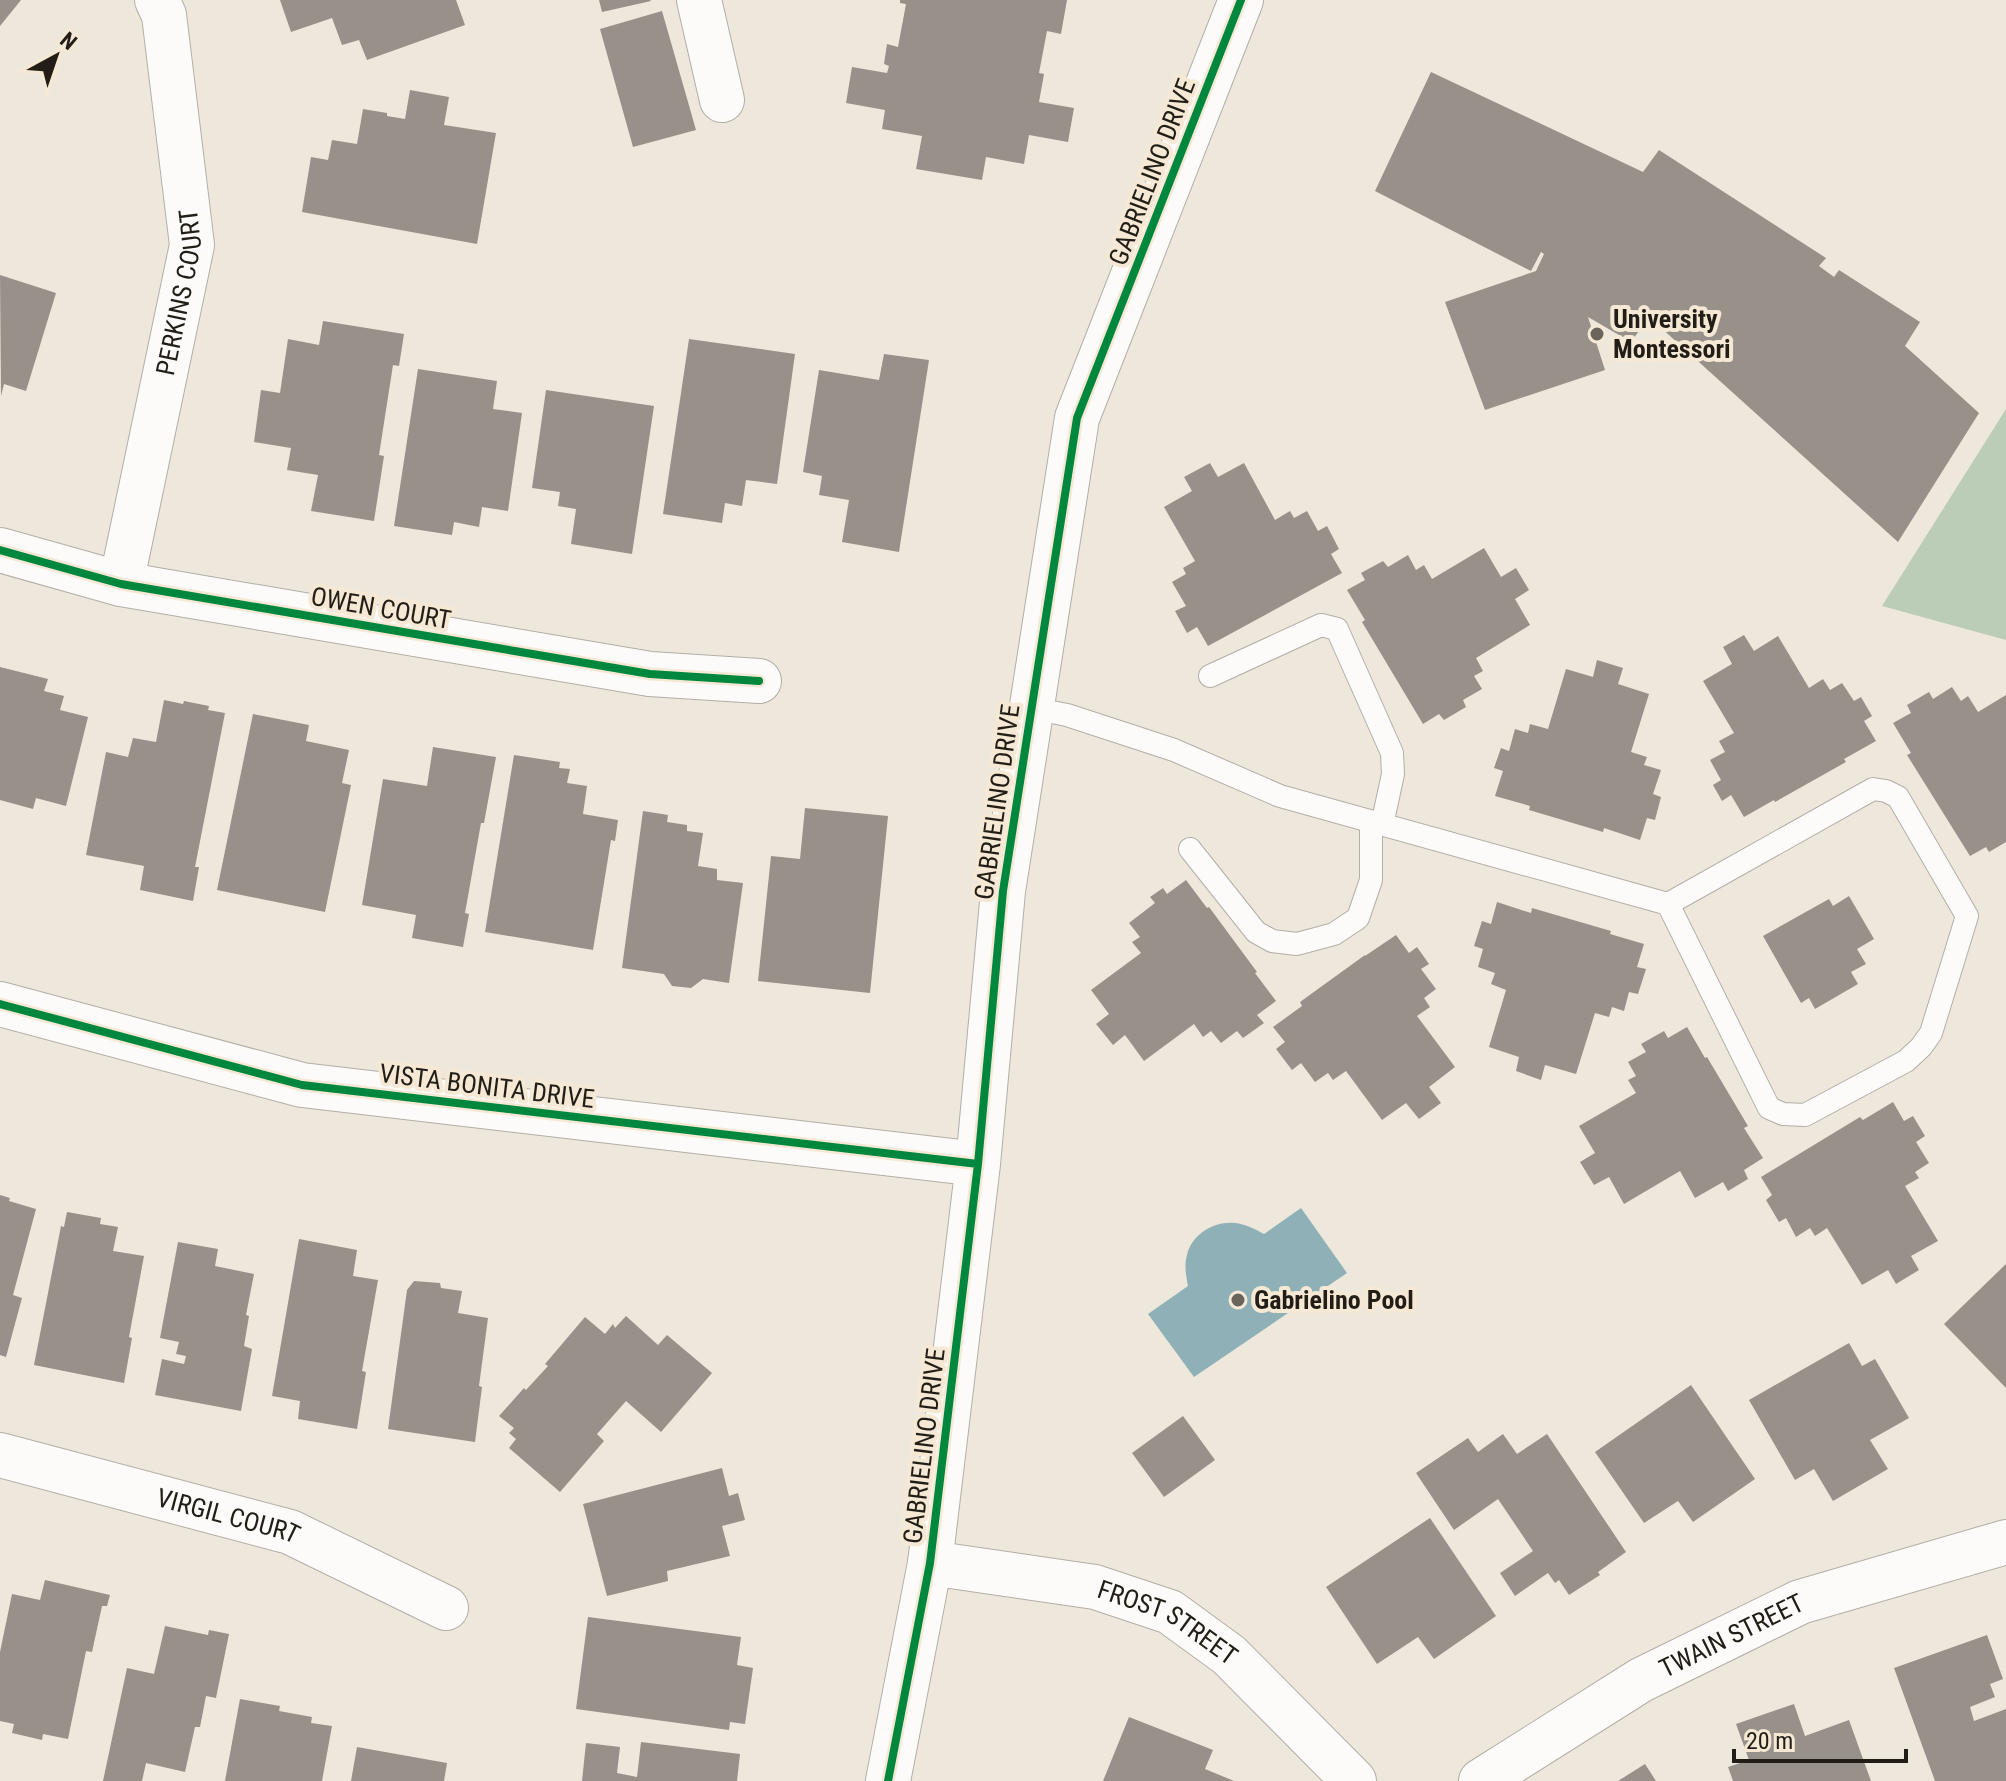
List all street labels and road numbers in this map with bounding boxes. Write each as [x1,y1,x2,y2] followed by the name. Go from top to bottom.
[1103,75,1201,269] street label: GABRIELINO DRIVE
[150,207,207,378] street label: PERKINS COURT
[309,581,453,635] street label: OWEN COURT
[968,702,1026,902] street label: GABRIELINO DRIVE
[378,1058,596,1114] street label: VISTA BONITA DRIVE
[897,1346,951,1546] street label: GABRIELINO DRIVE
[153,1482,305,1550] street label: VIRGIL COURT
[1094,1574,1243,1671] street label: FROST STREET
[1654,1588,1809,1684] street label: TWAIN STREET

